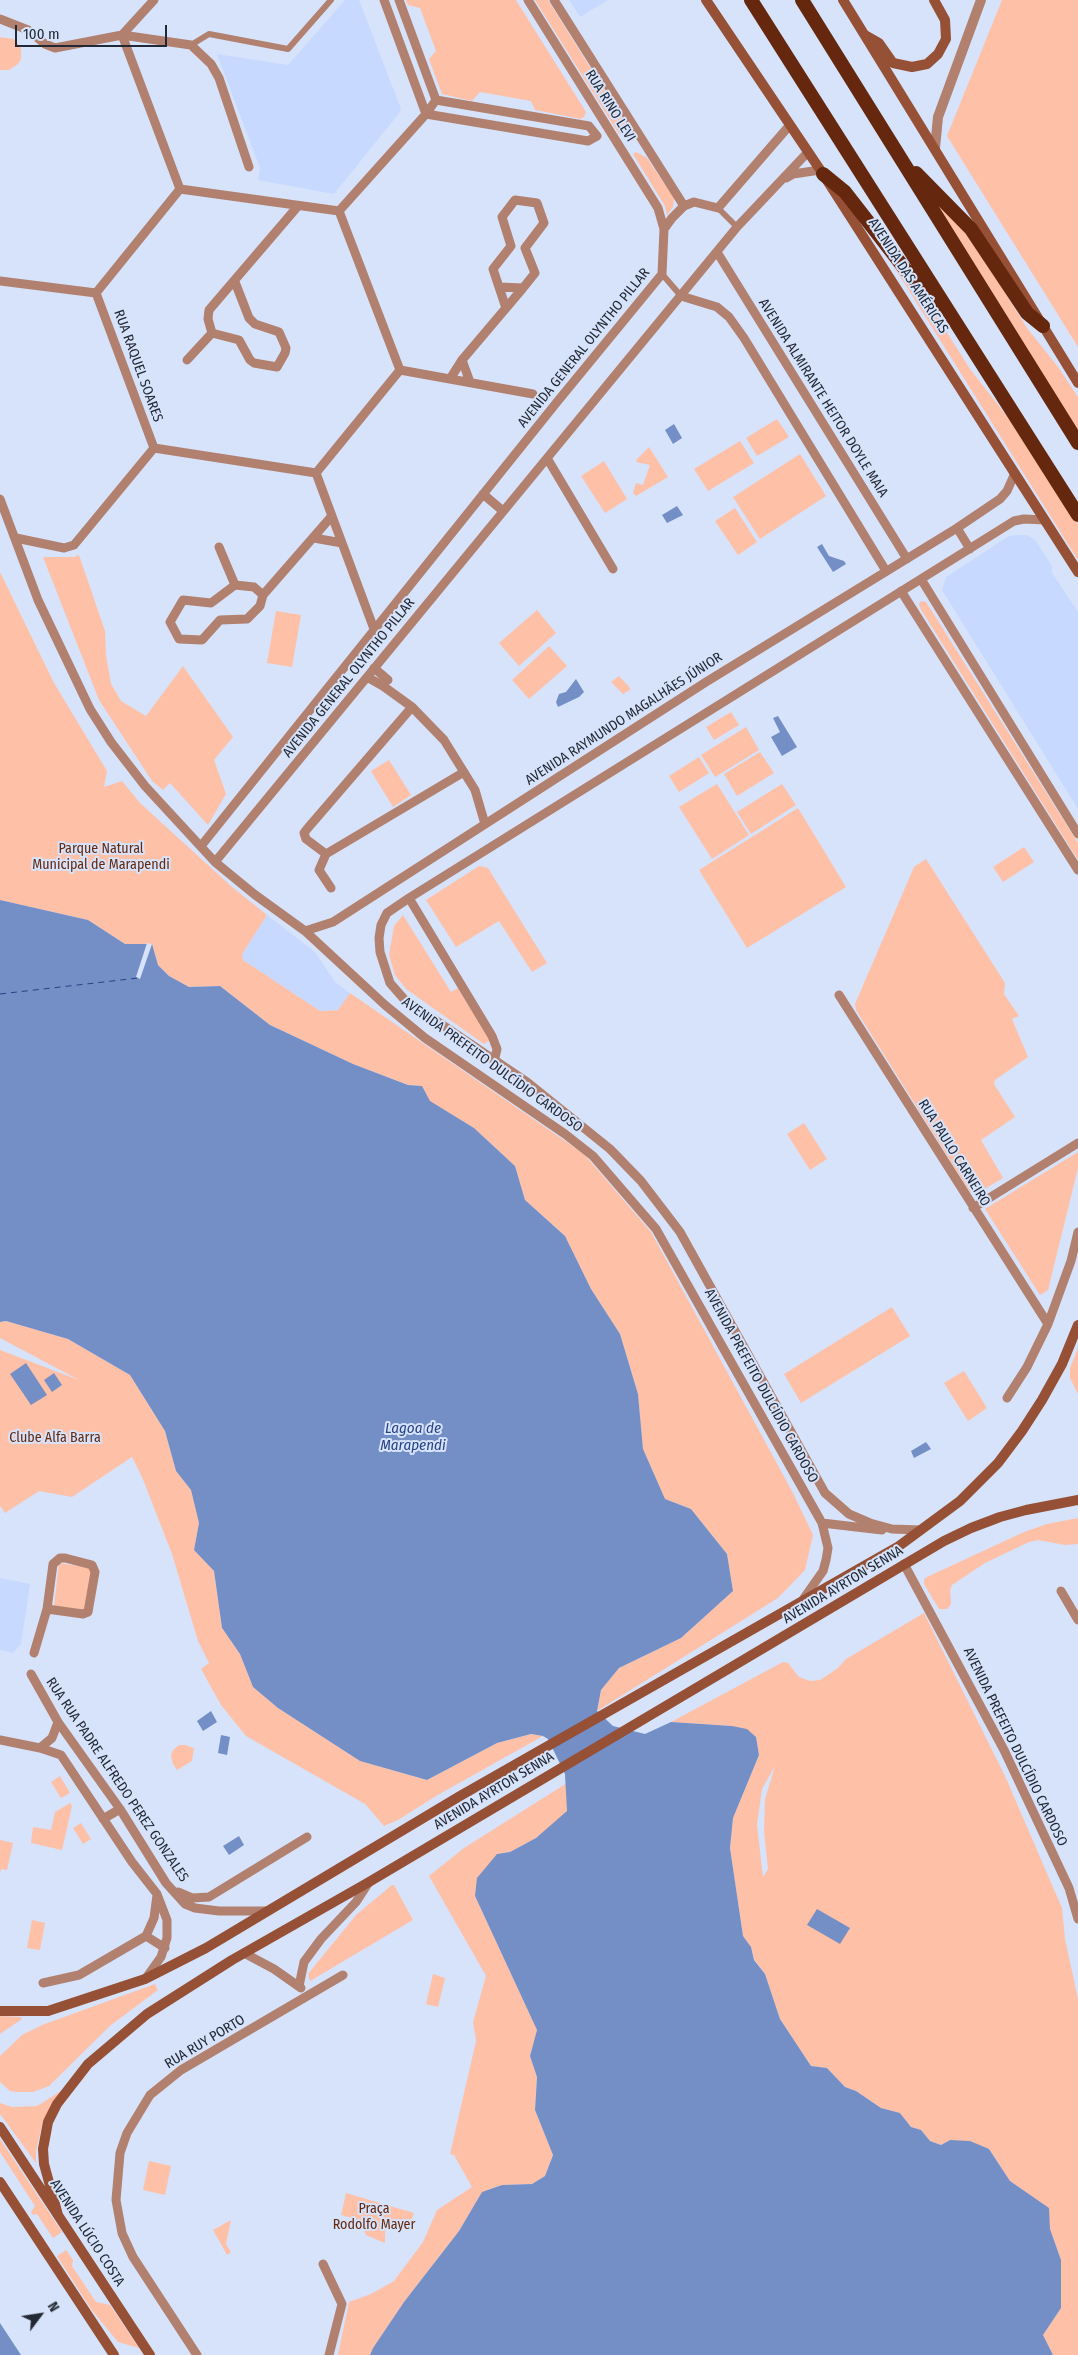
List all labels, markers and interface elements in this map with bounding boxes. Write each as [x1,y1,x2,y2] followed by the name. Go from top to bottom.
[18,15,170,47] scale bar
[23,25,60,43] text: 100 m
[581,67,639,145] street label: RUA RINO LEVI
[865,215,951,337] street label: AVENIDA DAS AMÉRICAS
[514,265,654,431] street label: AVENIDA GENERAL OLYNTHO PILLAR
[755,296,891,500] street label: AVENIDA ALMIRANTE HEITOR DOYLE MAIA
[110,308,166,424] street label: RUA RAQUEL SOARES
[279,595,419,761] street label: AVENIDA GENERAL OLYNTHO PILLAR
[522,649,726,789] street label: AVENIDA RAYMUNDO MAGALHÃES JÚNIOR
[32,841,170,874] park label: Parque Natural Municipal de Marapendi
[398,994,586,1136] street label: AVENIDA PREFEITO DULCÍDIO CARDOSO
[914,1096,994,1210] street label: RUA PAULO CARNEIRO
[701,1286,821,1486] street label: AVENIDA PREFEITO DULCÍDIO CARDOSO
[380,1420,446,1455] water label: Lagoa de Marapendi
[9,1430,101,1446] park label: Clube Alfa Barra
[780,1542,906,1628] street label: AVENIDA AYRTON SENNA
[959,1645,1071,1849] street label: AVENIDA PREFEITO DULCÍDIO CARDOSO
[42,1675,192,1885] street label: RUA RUA PADRE ALFREDO PEREZ GONZALES
[431,1748,557,1834] street label: AVENIDA AYRTON SENNA
[162,2011,248,2073] street label: RUA RUY PORTO
[46,2176,128,2290] street label: AVENIDA LÚCIO COSTA
[333,2201,415,2234] park label: Praça Rodolfo Mayer
[15,2290,65,2340] north arrow
[44,2299,63,2315] text: N

